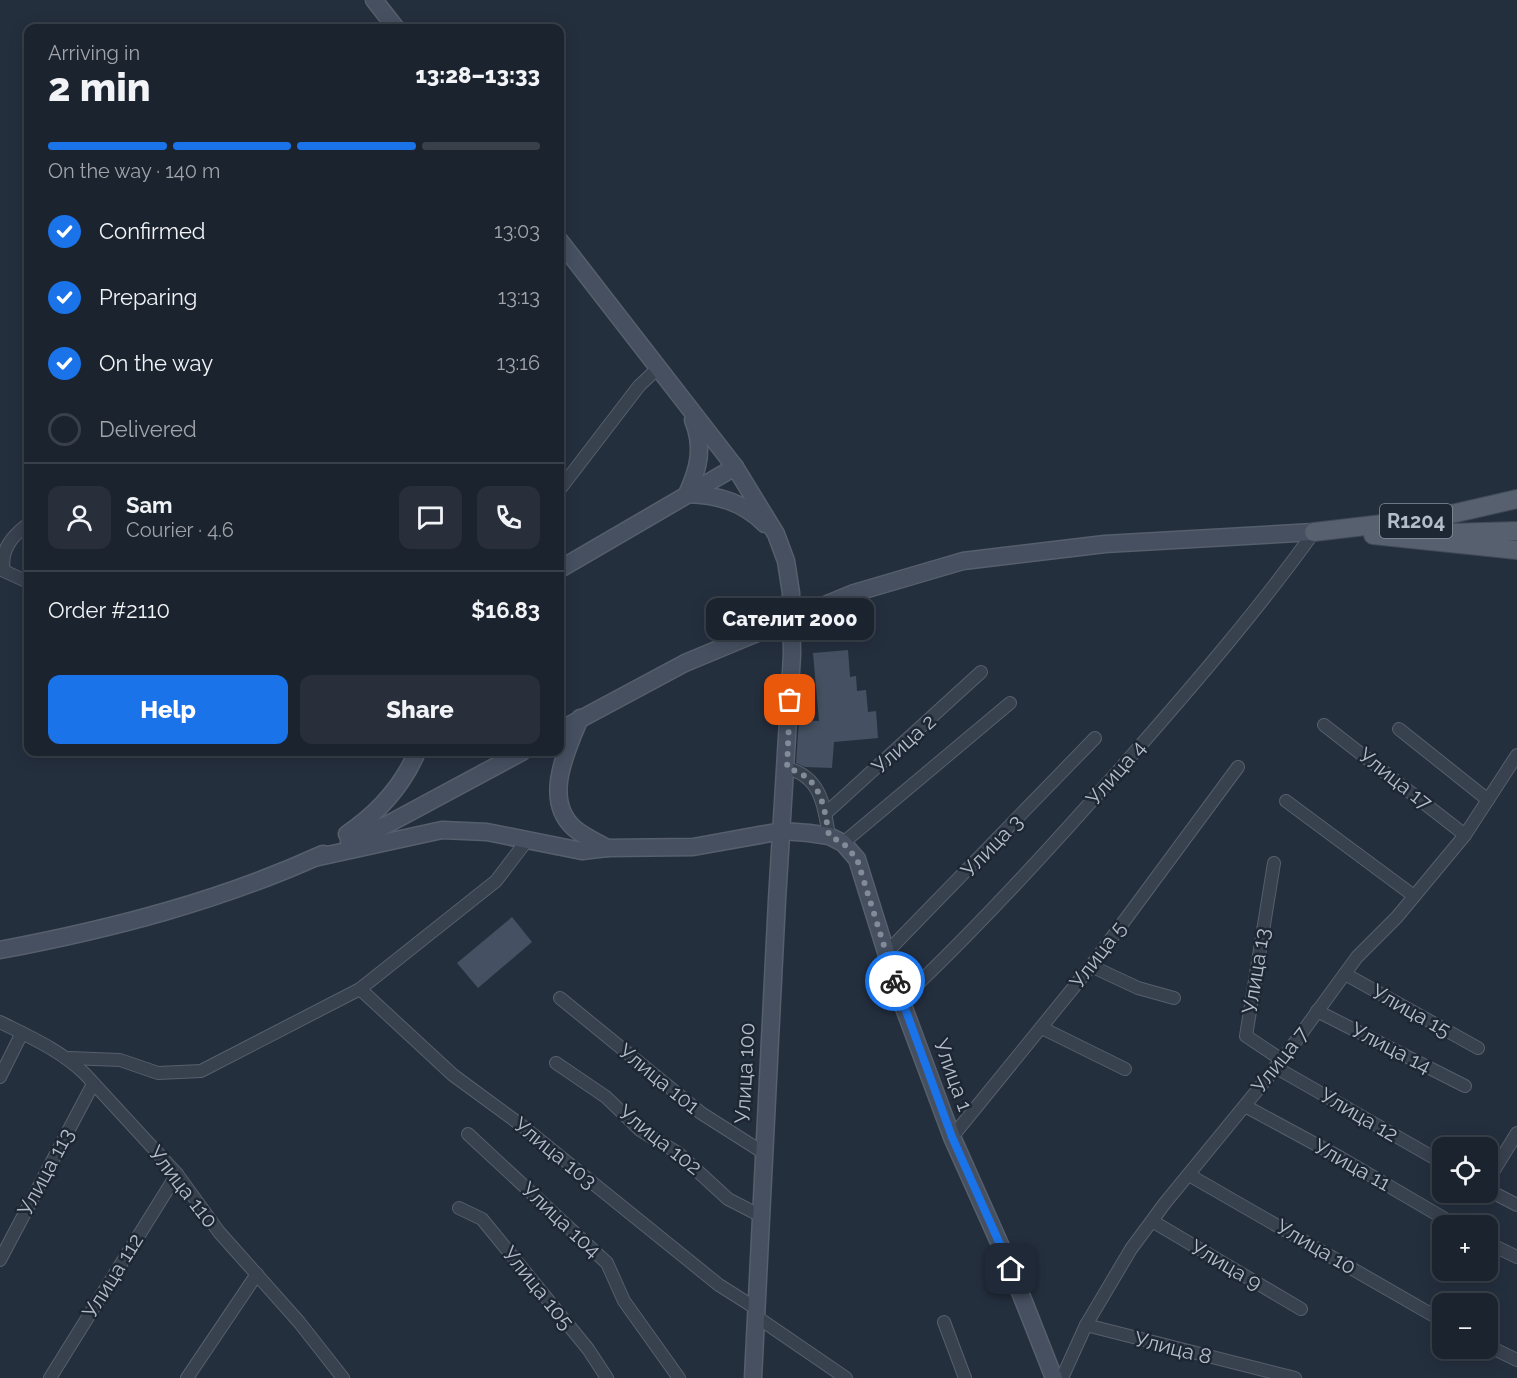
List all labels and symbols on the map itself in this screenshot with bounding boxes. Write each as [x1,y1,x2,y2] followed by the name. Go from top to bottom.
[1380,504,1452,538] road number: R1204
[706,598,874,640] callout: Сателит 2000
[764,674,815,725] pin
[867,708,941,779] street label: Улица 2
[1081,735,1151,810] street label: Улица 4
[1354,742,1438,816] street label: Улица 17
[956,809,1028,882] street label: Улица 3
[1064,916,1131,993] street label: Улица 5
[1236,926,1275,1016] street label: Улица 13
[865,951,925,1011] courier
[1367,979,1455,1043] street label: Улица 15
[1347,1017,1436,1078] street label: Улица 14
[1246,1021,1314,1098] street label: Улица 7
[729,1022,760,1124] street label: Улица 100
[929,1035,978,1114] street label: Улица 1
[614,1038,705,1119] street label: Улица 101
[1316,1082,1403,1147] street label: Улица 12
[614,1099,707,1180] street label: Улица 102
[509,1112,602,1194] street label: Улица 103
[12,1124,79,1220] street label: Улица 113
[1309,1133,1395,1196] street label: Улица 11
[144,1141,223,1233] street label: Улица 110
[516,1177,606,1263] street label: Улица 104
[1272,1214,1361,1279] street label: Улица 10
[77,1229,148,1323] street label: Улица 112
[1186,1234,1267,1295] street label: Улица 9
[497,1241,579,1334] street label: Улица 105
[985,1243,1036,1294] pin
[1132,1326,1214,1369] street label: Улица 8

